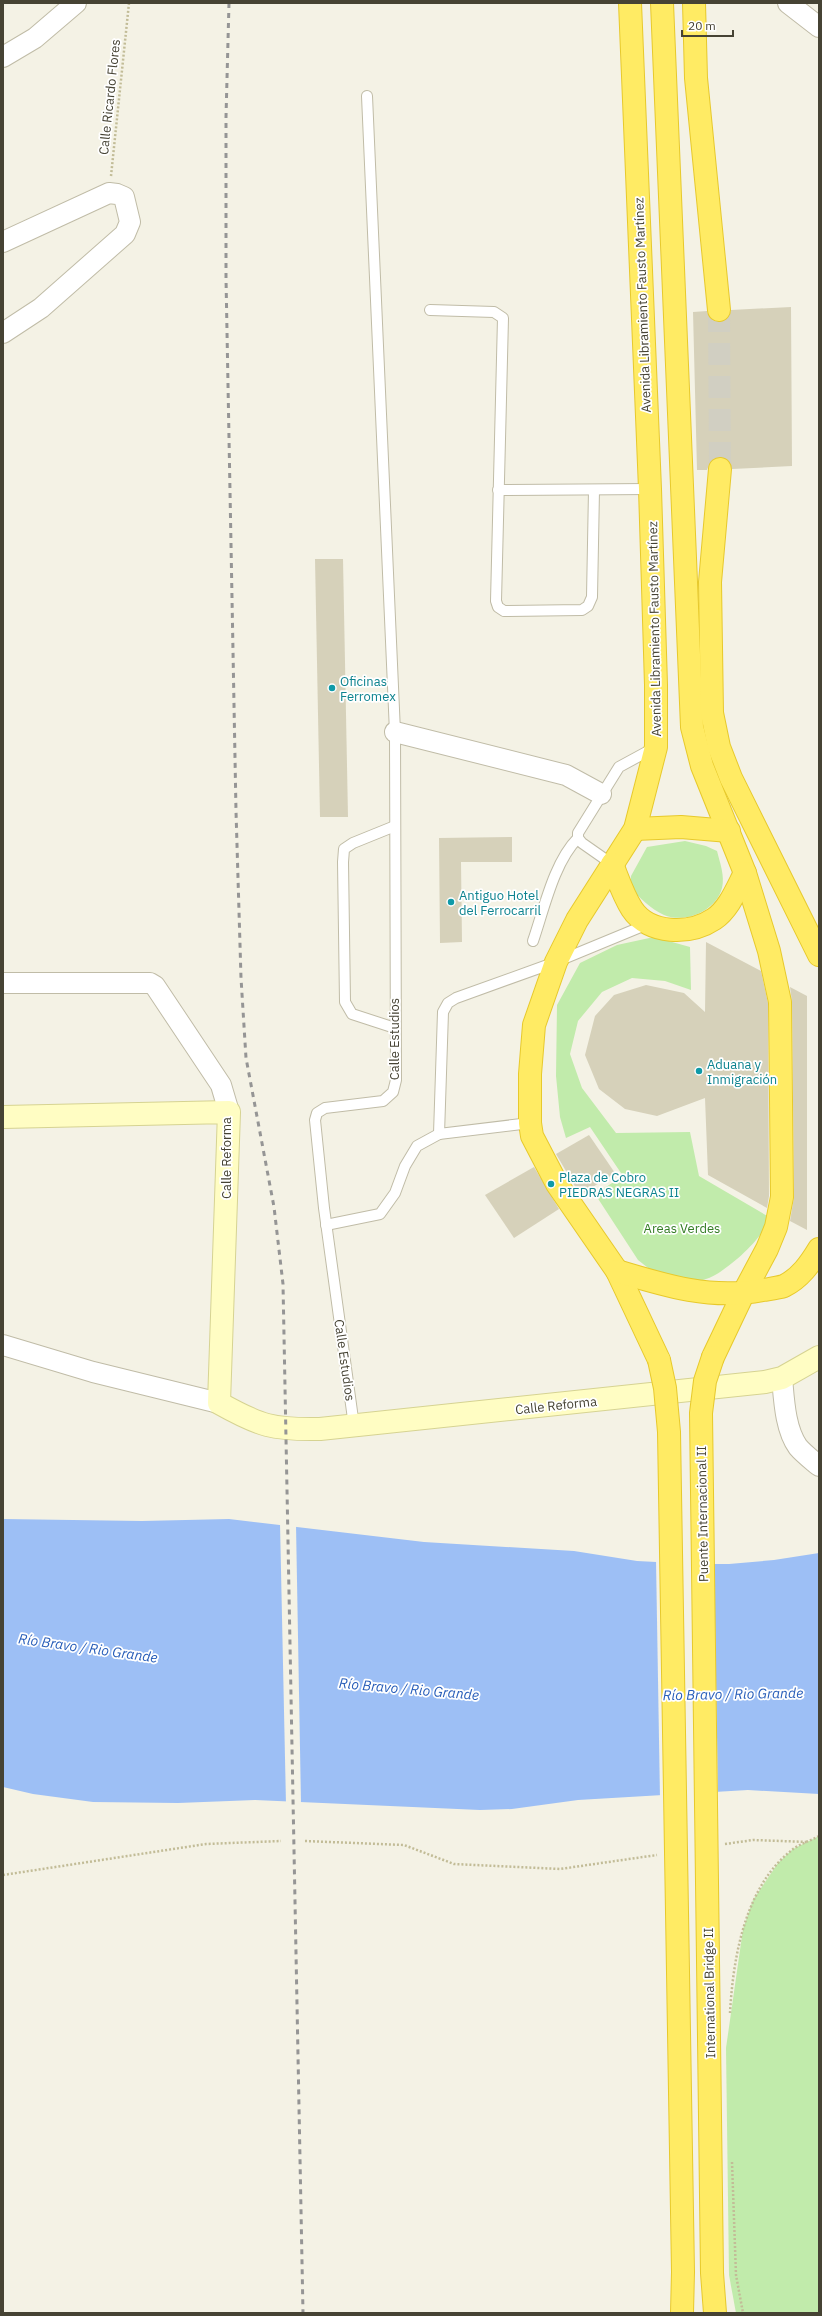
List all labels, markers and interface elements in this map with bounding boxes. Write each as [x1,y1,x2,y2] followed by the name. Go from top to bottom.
[682,12,733,38] scale bar
[688,18,716,33] text: 20 m
[95,38,124,156] street label: Calle Ricardo Flores
[630,197,655,413] street label: Avenida Libramiento Fausto Martínez
[644,521,665,737] street label: Avenida Libramiento Fausto Martínez
[340,673,396,705] place label: Oficinas Ferromex
[327,683,337,693] marker: Oficinas Ferromex
[459,887,541,919] place label: Antiguo Hotel del Ferrocarril
[446,897,456,907] marker: Antiguo Hotel del Ferrocarril
[386,998,403,1080] street label: Calle Estudios
[707,1056,777,1088] place label: Aduana y Inmigración
[694,1066,704,1076] marker: Aduana y Inmigración
[218,1117,235,1199] street label: Calle Reforma
[559,1169,679,1201] place label: Plaza de Cobro PIEDRAS NEGRAS II
[546,1179,556,1189] marker: Plaza de Cobro PIEDRAS NEGRAS II
[644,1220,720,1237] park label: Areas Verdes
[330,1318,359,1402] street label: Calle Estudios
[514,1393,598,1418] street label: Calle Reforma
[693,1446,712,1582] street label: Puente Internacional II
[17,1629,159,1667] water label: Río Bravo / Rio Grande
[338,1674,480,1704] water label: Río Bravo / Rio Grande
[663,1684,803,1704] water label: Río Bravo / Rio Grande
[700,1927,719,2059] street label: International Bridge II

